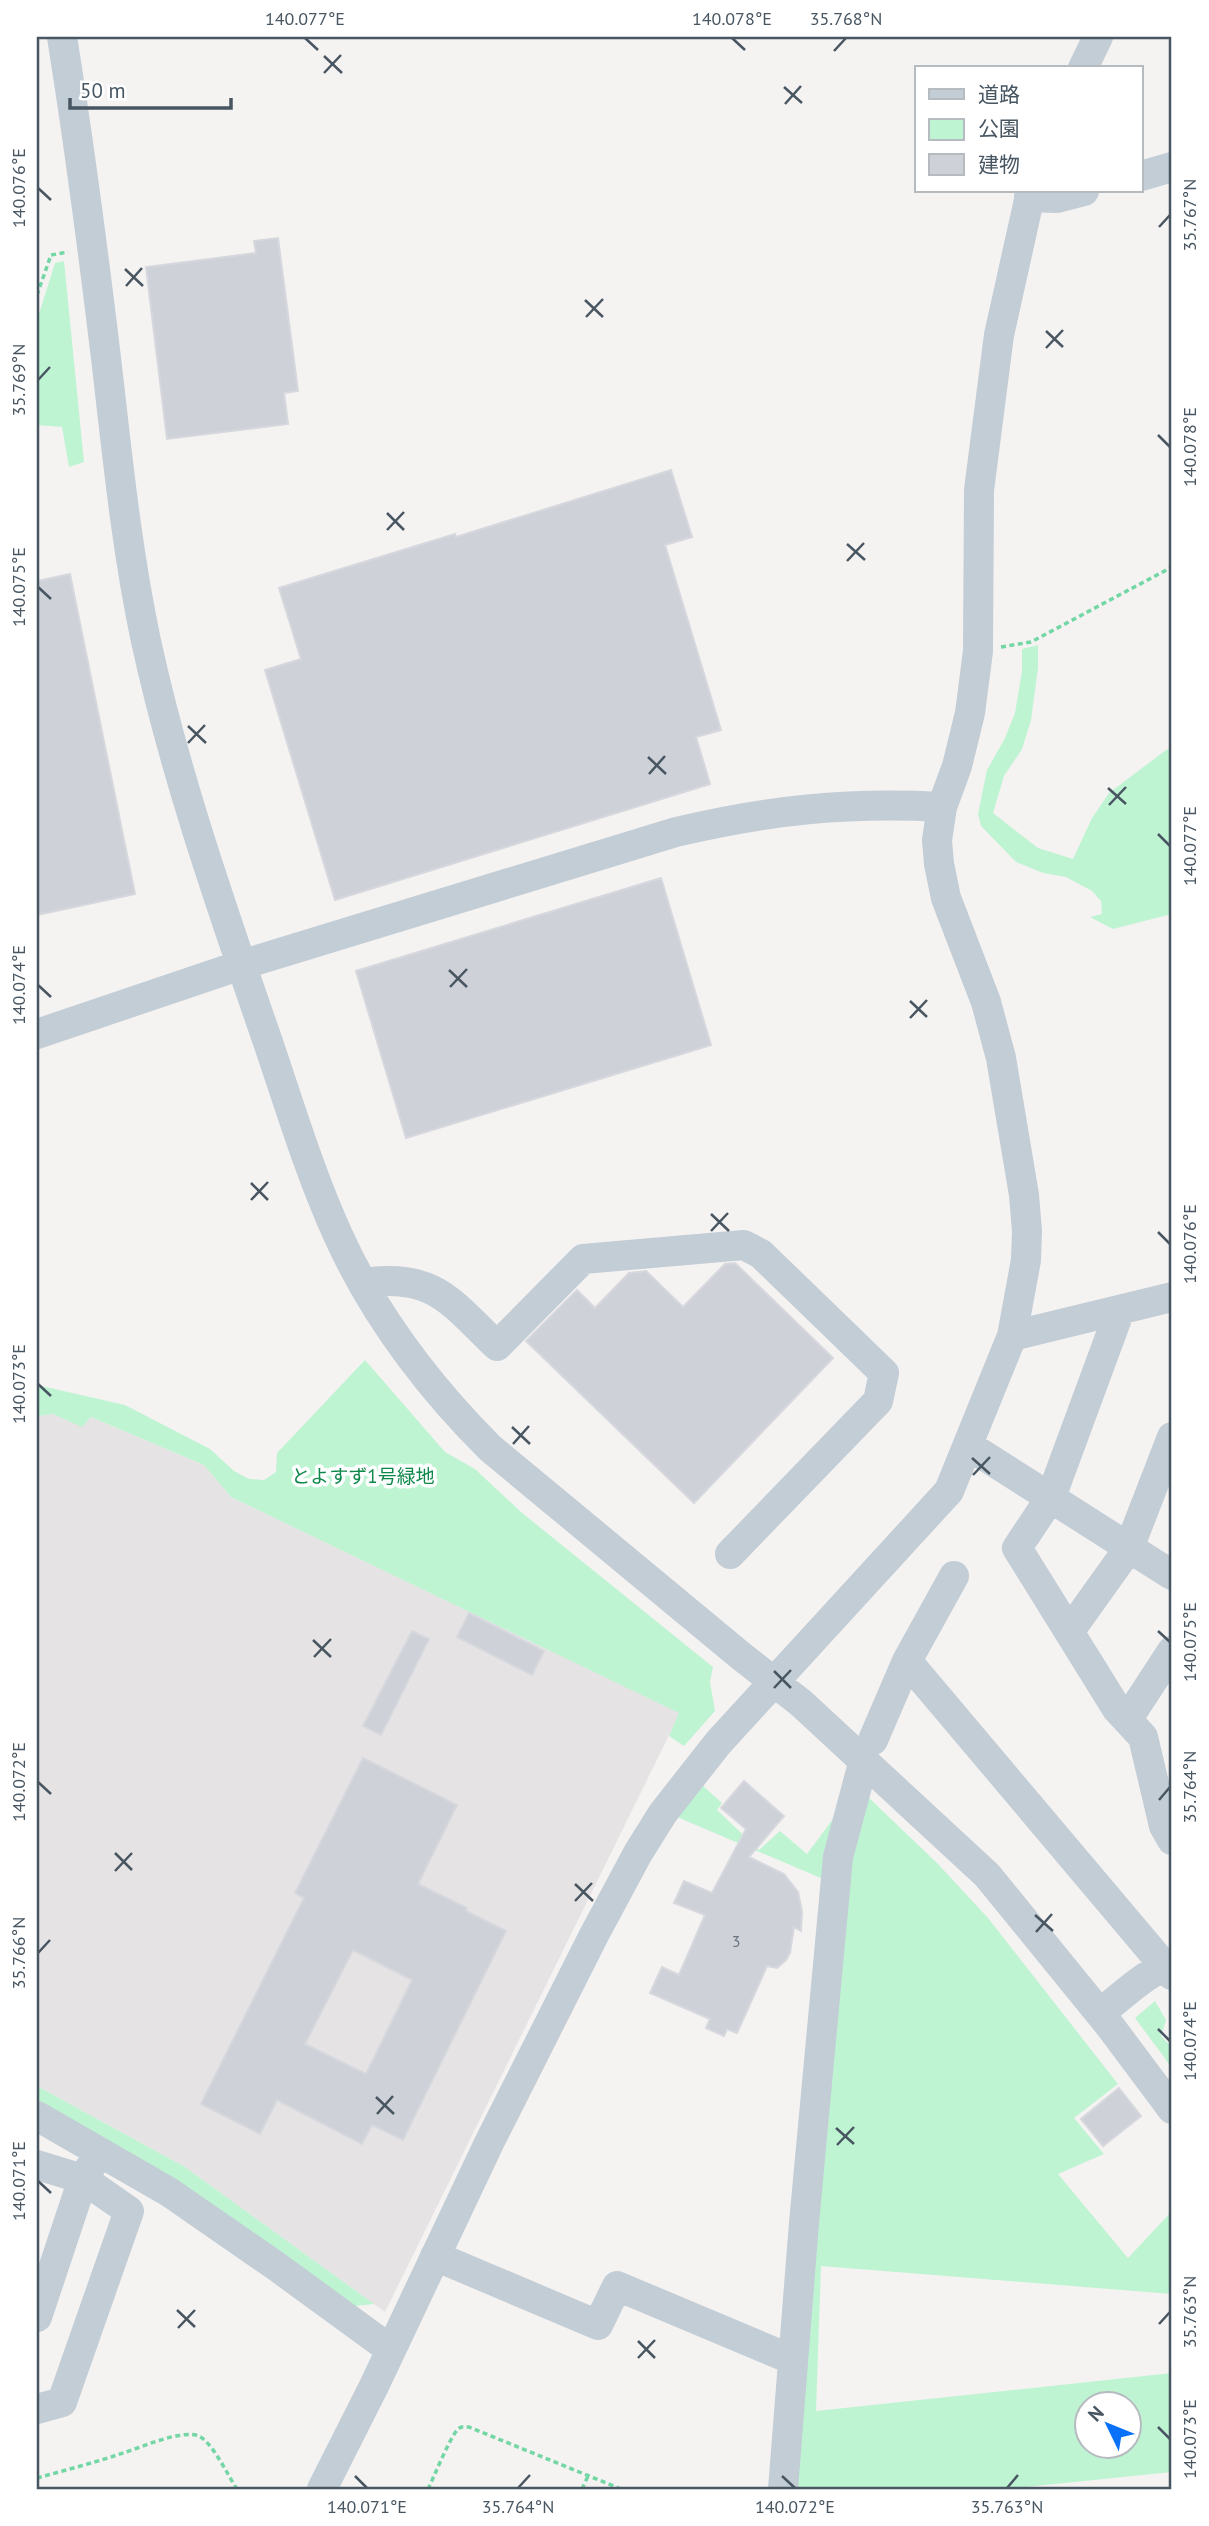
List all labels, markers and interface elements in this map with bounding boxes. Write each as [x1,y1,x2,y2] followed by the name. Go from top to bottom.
[265,7,345,30] text: 140.077°E
[692,7,772,30] text: 140.078°E
[810,7,882,30] text: 35.768°N
[70,66,231,110] scale bar
[915,66,1142,192] legend
[80,77,126,104] text: 50 m
[978,81,1020,108] text: 道路
[978,115,1020,142] text: 公園
[7,148,30,228] text: 140.076°E
[978,151,1020,178] text: 建物
[1178,179,1201,251] text: 35.767°N
[7,344,30,416] text: 35.769°N
[1178,407,1201,487] text: 140.078°E
[7,547,30,627] text: 140.075°E
[1178,806,1201,886] text: 140.077°E
[7,945,30,1025] text: 140.074°E
[1178,1204,1201,1284] text: 140.076°E
[7,1344,30,1424] text: 140.073°E
[291,1464,435,1488] park label: とよすず1号緑地
[1178,1602,1201,1682] text: 140.075°E
[7,1742,30,1822] text: 140.072°E
[1178,1751,1201,1823] text: 35.764°N
[7,1917,30,1989] text: 35.766°N
[732,1931,740,1951] house number: 3
[1178,2001,1201,2081] text: 140.074°E
[7,2141,30,2221] text: 140.071°E
[1178,2276,1201,2348] text: 35.763°N
[1072,2390,1142,2460] north arrow
[1178,2399,1201,2479] text: 140.073°E
[1083,2401,1109,2426] text: N
[327,2495,407,2518] text: 140.071°E
[482,2495,554,2518] text: 35.764°N
[755,2495,835,2518] text: 140.072°E
[971,2495,1043,2518] text: 35.763°N

